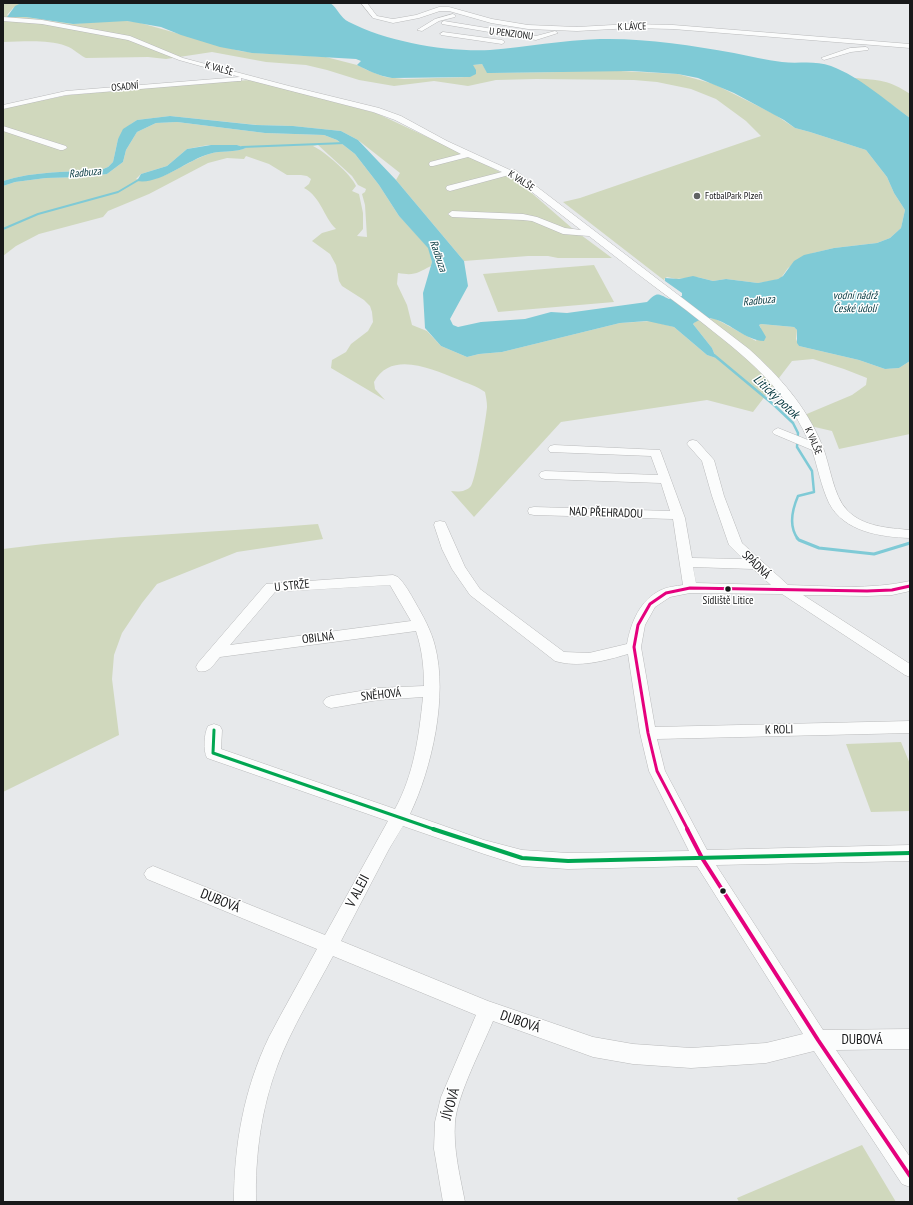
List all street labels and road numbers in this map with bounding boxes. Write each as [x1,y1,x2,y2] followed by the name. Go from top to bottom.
[617,20,647,34] street label: K LÁVCE
[488,25,534,43] street label: U PENZIONU
[204,59,234,79] street label: K VALŠE
[111,80,139,94] street label: OSADNÍ
[506,168,536,194] street label: K VALŠE
[802,425,824,457] street label: K VALŠE
[569,505,643,521] street label: NAD PŘEHRADOU
[739,548,773,582] street label: SPÁDNÁ
[274,577,310,595] street label: U STRŽE
[301,629,335,647] street label: OBILNÁ
[360,686,402,704] street label: SNĚHOVÁ
[765,723,793,737] street label: K ROLI
[342,872,374,910] street label: V ALEJI
[198,886,242,916] street label: DUBOVÁ
[498,1007,542,1037] street label: DUBOVÁ
[841,1032,883,1048] street label: DUBOVÁ
[438,1086,464,1122] street label: JÍVOVÁ

